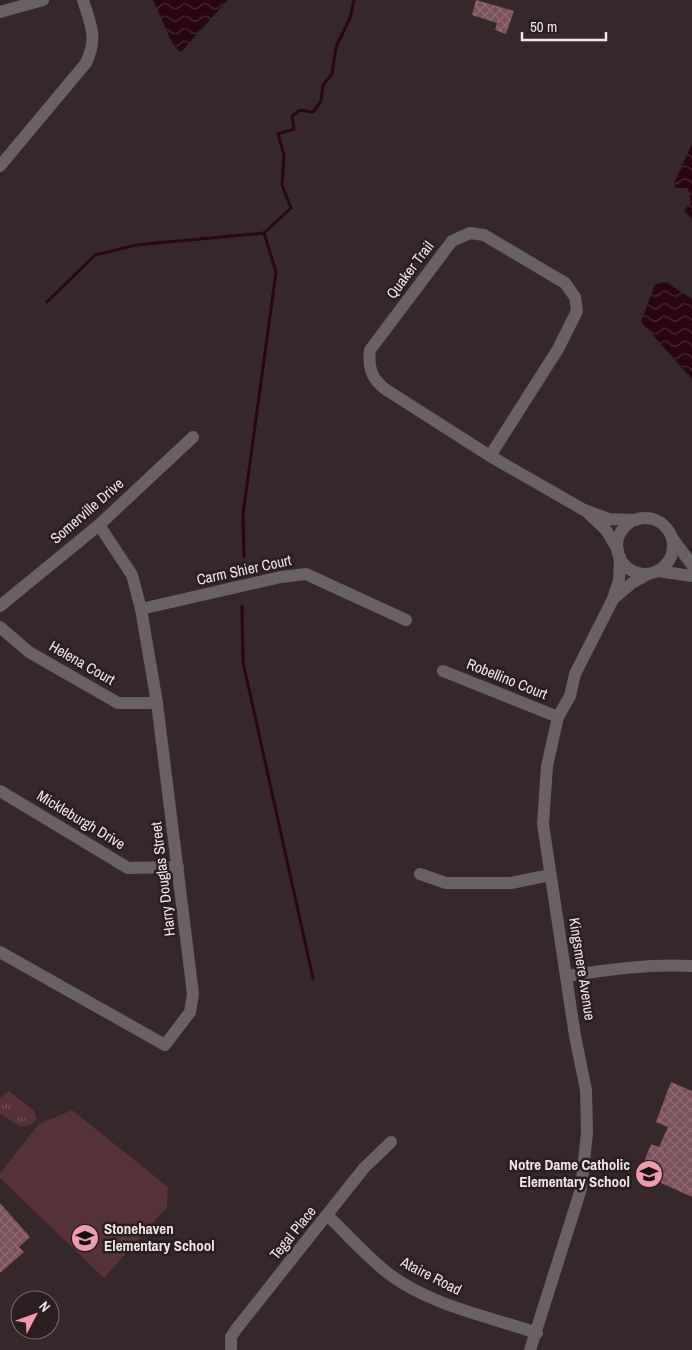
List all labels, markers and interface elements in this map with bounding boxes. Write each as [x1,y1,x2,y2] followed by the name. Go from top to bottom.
[522,10,606,42] scale bar
[530,16,557,37] text: 50 m
[381,236,438,303] street label: Quaker Trail
[45,473,128,548] street label: Somerville Drive
[195,549,294,590] street label: Carm Shier Court
[46,635,119,690] street label: Helena Court
[464,653,551,704] street label: Robellino Court
[33,785,130,854] street label: Mickleburgh Drive
[145,820,180,937] street label: Harry Douglas Street
[564,916,601,1022] street label: Kingsmere Avenue
[509,1154,630,1192] place label: Notre Dame Catholic Elementary School
[634,1159,664,1189] school or university icon: Notre Dame Catholic Elementary School
[264,1201,321,1264] street label: Tegal Place
[104,1218,215,1256] place label: Stonehaven Elementary School
[70,1223,100,1253] school or university icon: Stonehaven Elementary School
[396,1251,465,1300] street label: Ataire Road
[10,1290,60,1340] north arrow
[35,1297,54,1316] text: N

